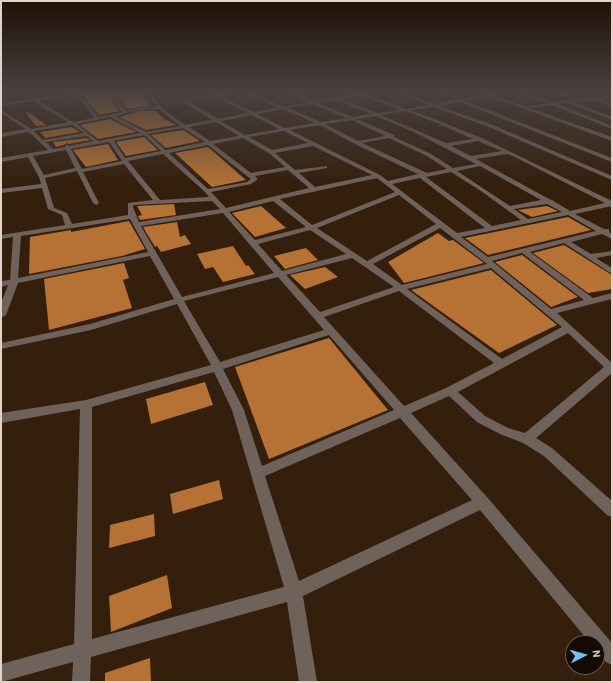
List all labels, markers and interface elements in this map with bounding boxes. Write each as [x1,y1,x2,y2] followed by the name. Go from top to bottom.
[565,635,605,675] north arrow
[590,649,603,658] text: N

